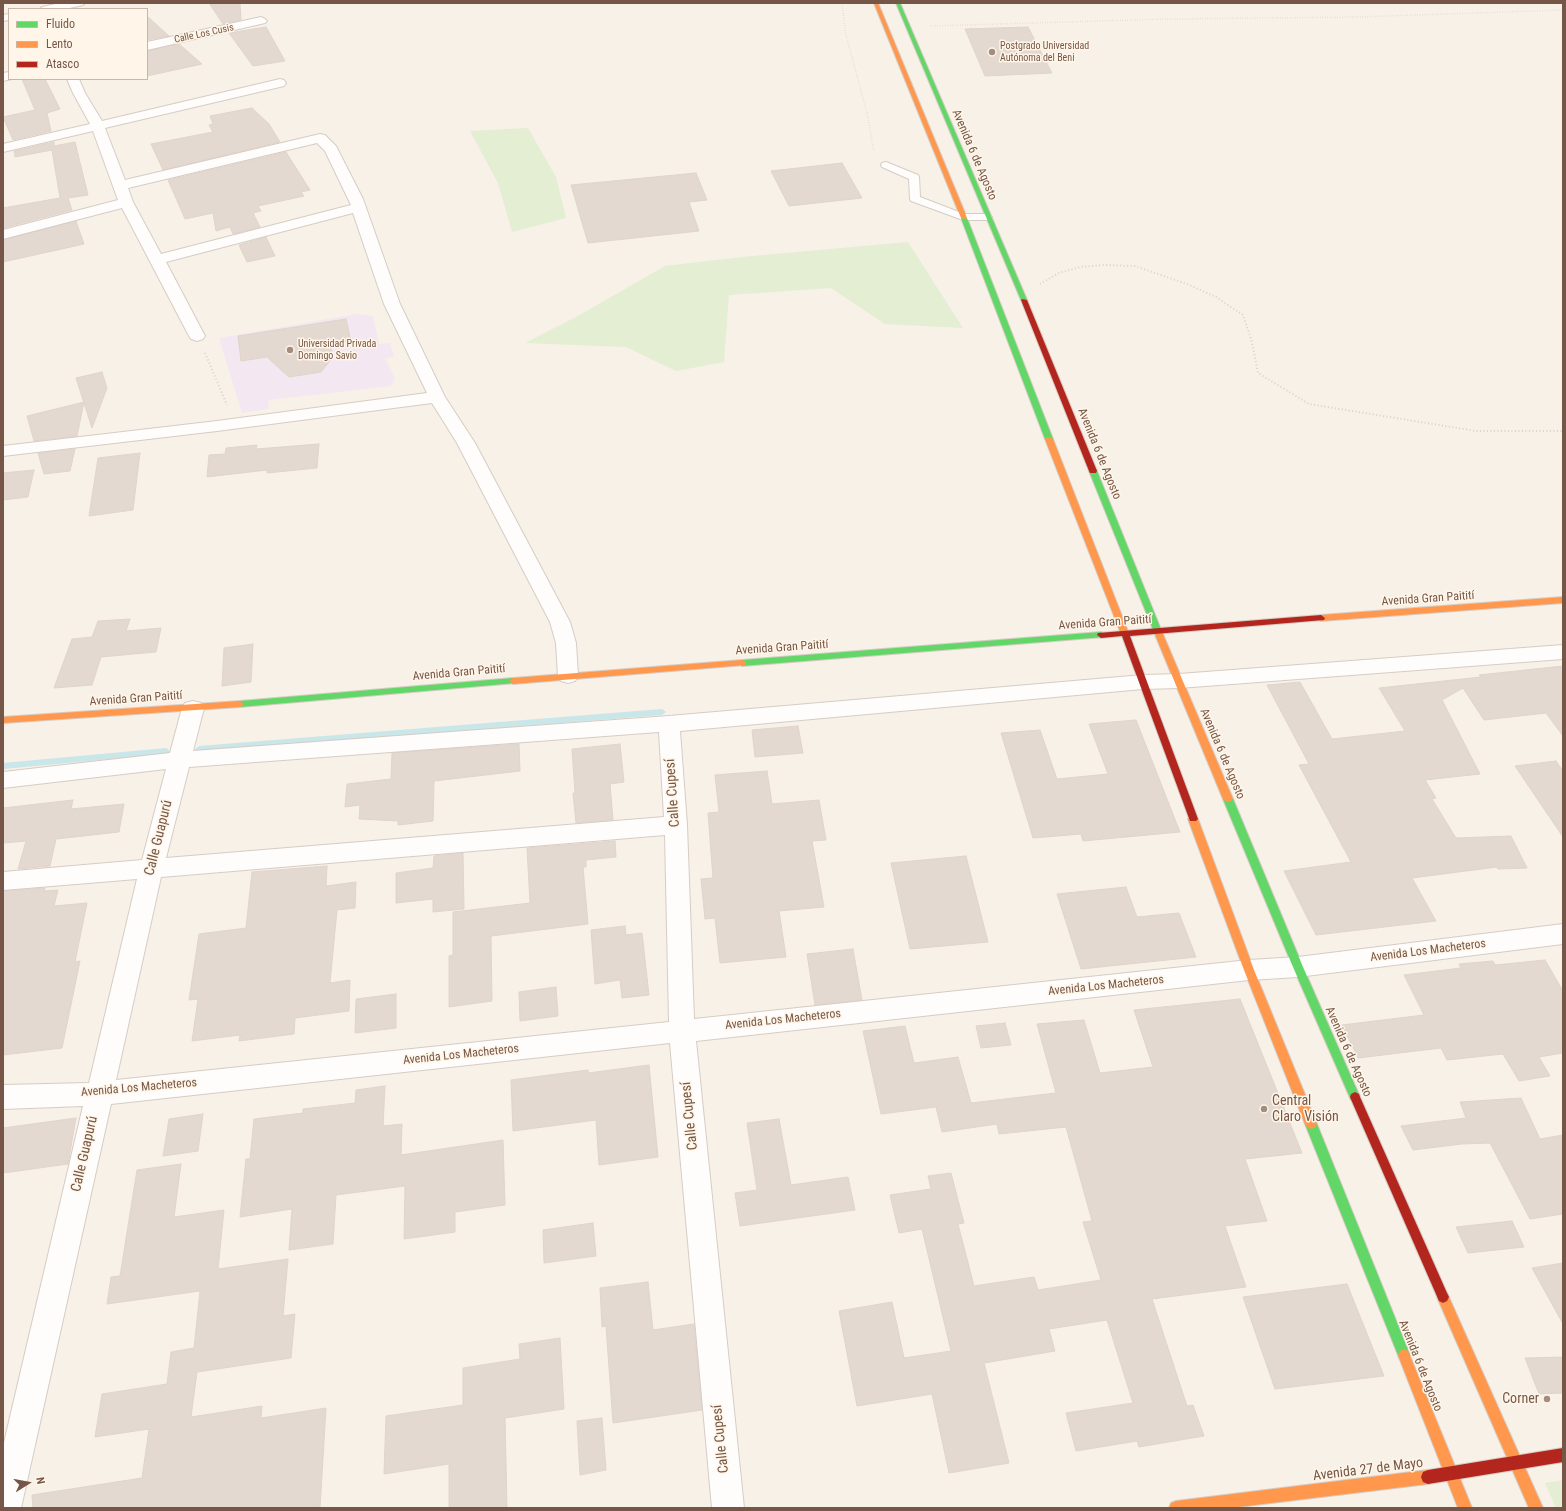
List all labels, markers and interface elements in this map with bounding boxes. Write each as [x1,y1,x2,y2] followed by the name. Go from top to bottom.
[8,8,148,80] legend
[46,17,75,31] text: Fluido
[173,22,235,46] street label: Calle Los Cusis
[46,37,73,51] text: Lento
[1000,40,1089,64] place label: Postgrado Universidad Autónoma del Beni
[987,47,997,57] marker: Postgrado Universidad Autónoma del Beni
[46,57,79,71] text: Atasco
[948,107,1000,203] street label: Avenida 6 de Agosto
[298,338,376,362] place label: Universidad Privada Domingo Savio
[285,345,295,355] marker: Universidad Privada Domingo Savio
[1074,406,1124,502] street label: Avenida 6 de Agosto
[1381,589,1475,609] street label: Avenida Gran Paitití
[1058,613,1152,633] street label: Avenida Gran Paitití
[735,638,829,658] street label: Avenida Gran Paitití
[412,662,506,684] street label: Avenida Gran Paitití
[89,689,183,709] street label: Avenida Gran Paitití
[1196,706,1248,802] street label: Avenida 6 de Agosto
[662,758,684,828] street label: Calle Cupesí
[141,798,177,878] street label: Calle Guapurú
[1369,937,1487,965] street label: Avenida Los Macheteros
[1047,973,1165,999] street label: Avenida Los Macheteros
[1322,1005,1374,1099] street label: Avenida 6 de Agosto
[724,1007,842,1033] street label: Avenida Los Macheteros
[402,1042,520,1068] street label: Avenida Los Macheteros
[80,1076,198,1100] street label: Avenida Los Macheteros
[678,1081,702,1151] street label: Calle Cupesí
[1272,1093,1339,1126] place label: Central Claro Visión
[1259,1104,1269,1114] marker: Central Claro Visión
[68,1114,102,1194] street label: Calle Guapurú
[1395,1318,1445,1414] street label: Avenida 6 de Agosto
[1502,1391,1539,1407] place label: Corner
[1542,1394,1552,1404] marker: Corner
[709,1404,733,1474] street label: Calle Cupesí
[1312,1455,1424,1485] street label: Avenida 27 de Mayo
[8,1463,48,1503] north arrow
[33,1476,47,1485] text: N

